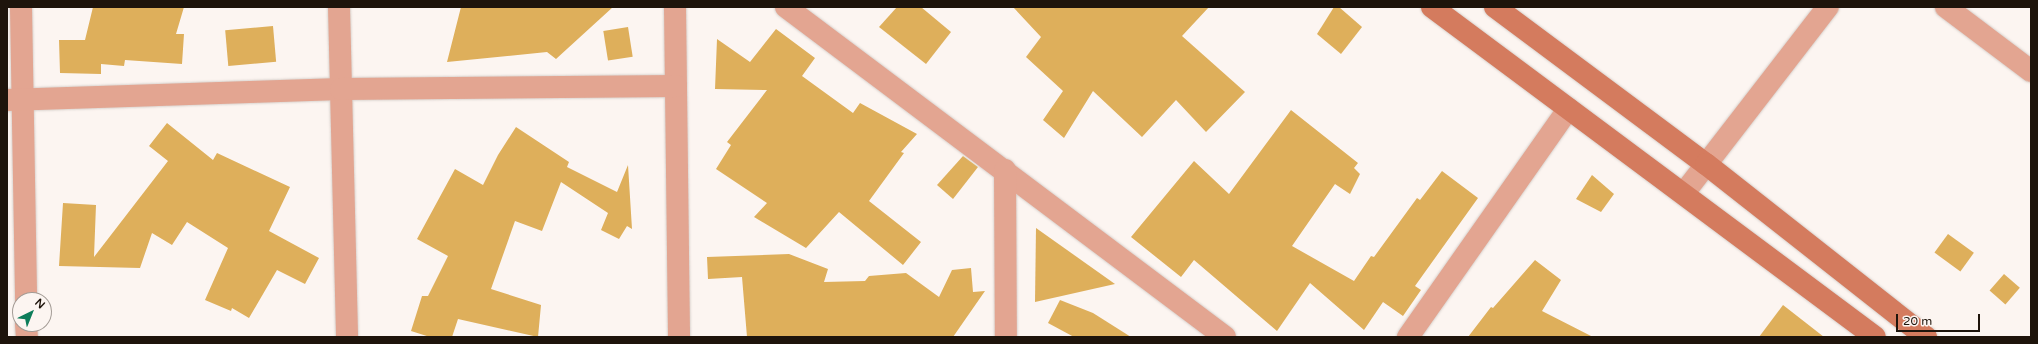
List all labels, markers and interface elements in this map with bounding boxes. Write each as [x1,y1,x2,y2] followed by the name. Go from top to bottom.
[12,292,52,332] north arrow
[32,296,48,311] text: N
[1898,306,1982,332] scale bar
[1903,314,1932,328] text: 20 m

